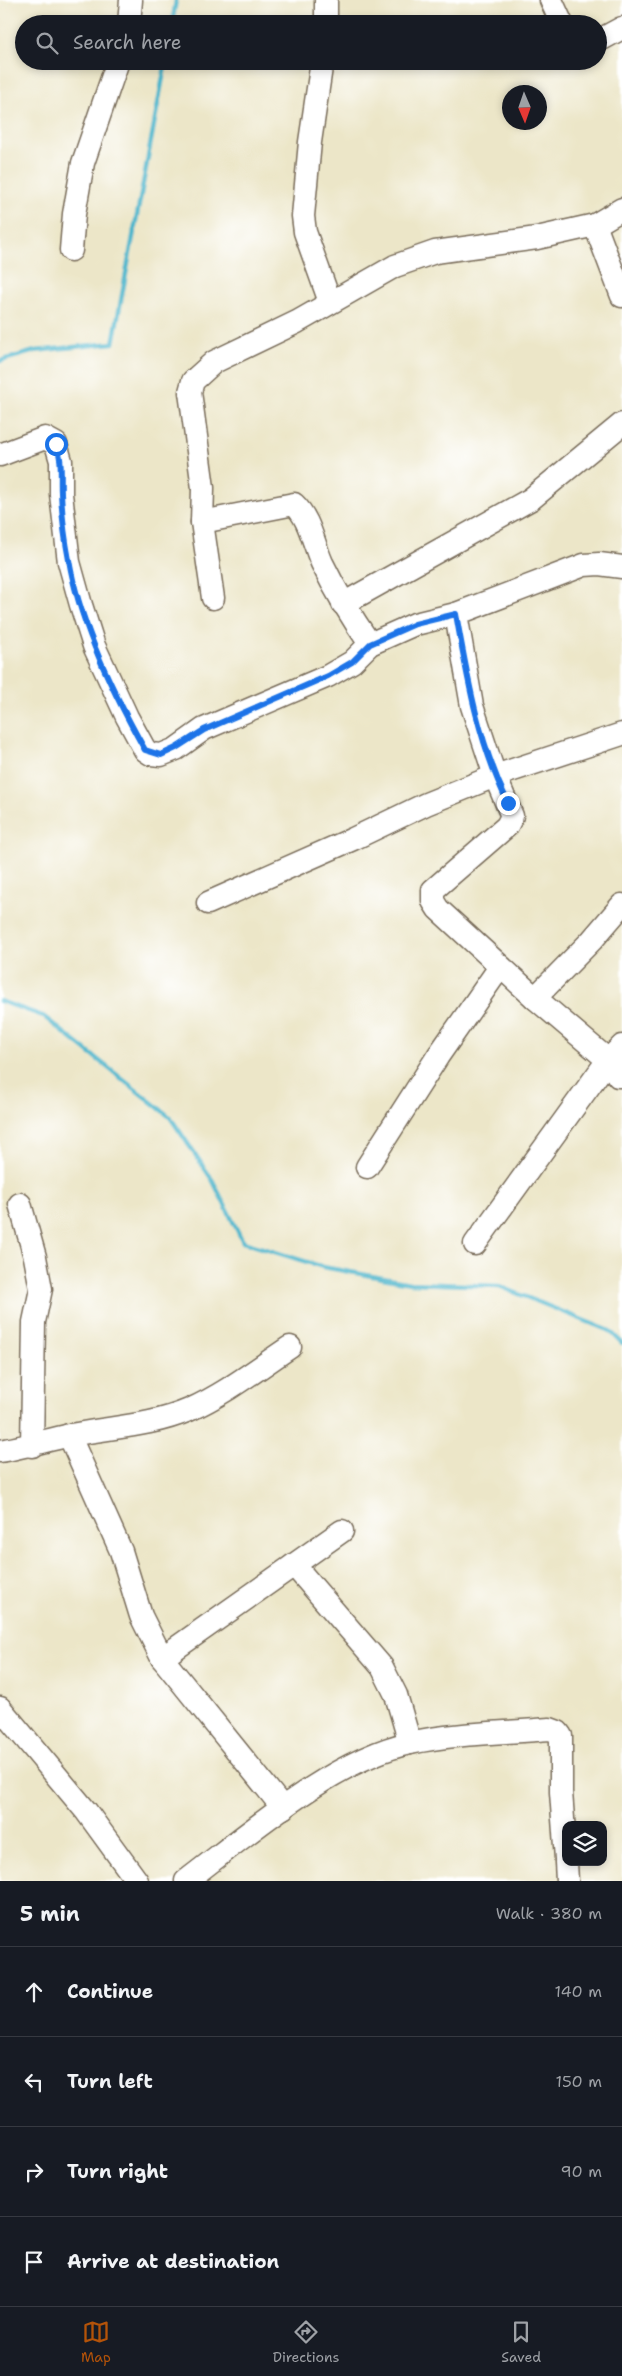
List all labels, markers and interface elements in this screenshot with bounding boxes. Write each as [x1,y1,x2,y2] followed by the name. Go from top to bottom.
[15,15,607,70] search box
[33,29,61,57] icon: search
[73,30,182,55] text: Search here
[502,85,547,130] north arrow
[45,433,68,456] route start
[497,792,520,815] route end
[562,1821,607,1866] map controls
[562,1821,607,1866] button: layers
[20,1900,80,1928] text: 5 min
[496,1903,602,1924] text: Walk · 380 m
[20,1978,48,2006] icon: ahead
[67,1979,153,2004] text: Continue
[555,1981,602,2002] text: 140 m
[20,2068,48,2096] icon: left
[67,2069,153,2094] text: Turn left
[555,2071,602,2092] text: 150 m
[20,2158,48,2186] icon: right
[67,2159,168,2184] text: Turn right
[561,2161,602,2182] text: 90 m
[20,2248,48,2276] icon: arrive
[67,2249,279,2274] text: Arrive at destination
[81,2318,111,2366] tab: Map
[273,2318,339,2366] tab: Directions
[501,2318,541,2366] tab: Saved

